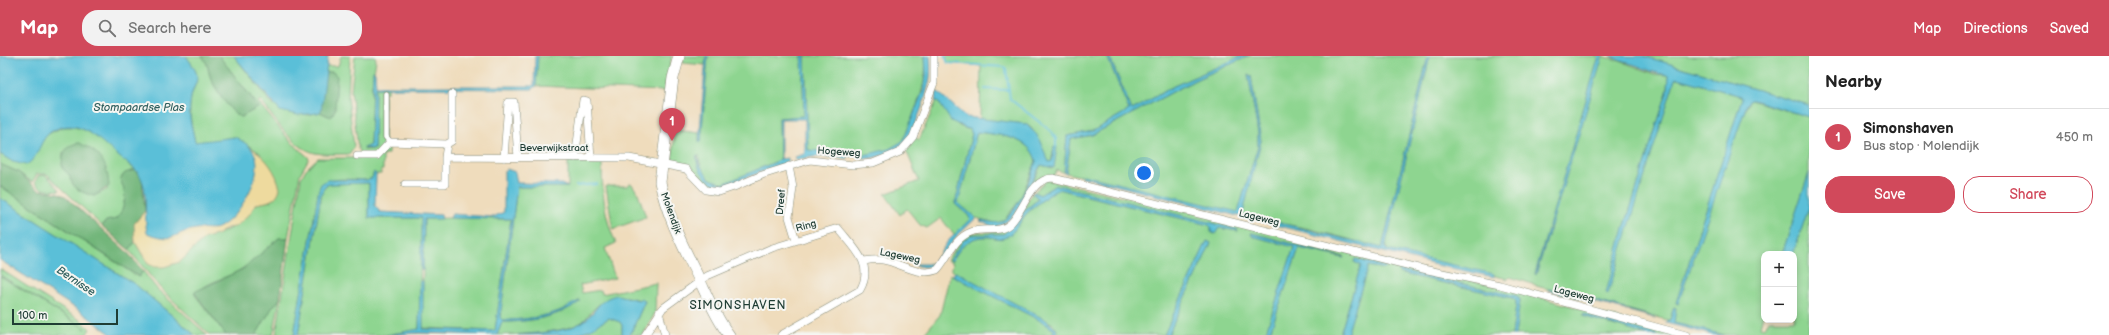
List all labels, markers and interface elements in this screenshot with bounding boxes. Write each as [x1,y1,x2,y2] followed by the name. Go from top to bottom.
[82,10,362,46] search box
[20,17,58,40] text: Map
[96,17,118,39] icon: search
[128,19,211,38] text: Search here
[1913,20,1941,37] text: Map
[1963,20,2028,37] text: Directions
[2050,20,2089,37] text: Saved
[1825,72,1882,92] text: Nearby
[94,101,185,114] water label: Stompaardse Plas
[659,108,685,141] pin: 1
[1863,119,1954,138] text: Simonshaven
[1835,129,1841,145] text: 1
[2056,129,2093,145] text: 450 m
[1863,138,1979,154] text: Bus stop · Molendijk
[519,142,589,154] street label: Beverwijkstraat
[817,145,861,160] street label: Hogeweg
[1134,163,1154,183] your location
[1825,176,1955,213] button: Save
[1963,176,2093,213] button: Share
[774,189,788,215] street label: Dreef
[658,191,684,236] street label: Molendijk
[1238,207,1281,229] street label: Lageweg
[794,217,818,235] street label: Ring
[879,246,922,266] street label: Lageweg
[1761,251,1797,323] map controls
[1761,251,1797,287] button: +
[54,263,98,299] water label: Bernisse
[1553,283,1596,305] street label: Lageweg
[1761,287,1797,323] button: −
[689,298,787,313] district label: SIMONSHAVEN
[12,307,118,326] scale bar
[18,309,47,322] text: 100 m

